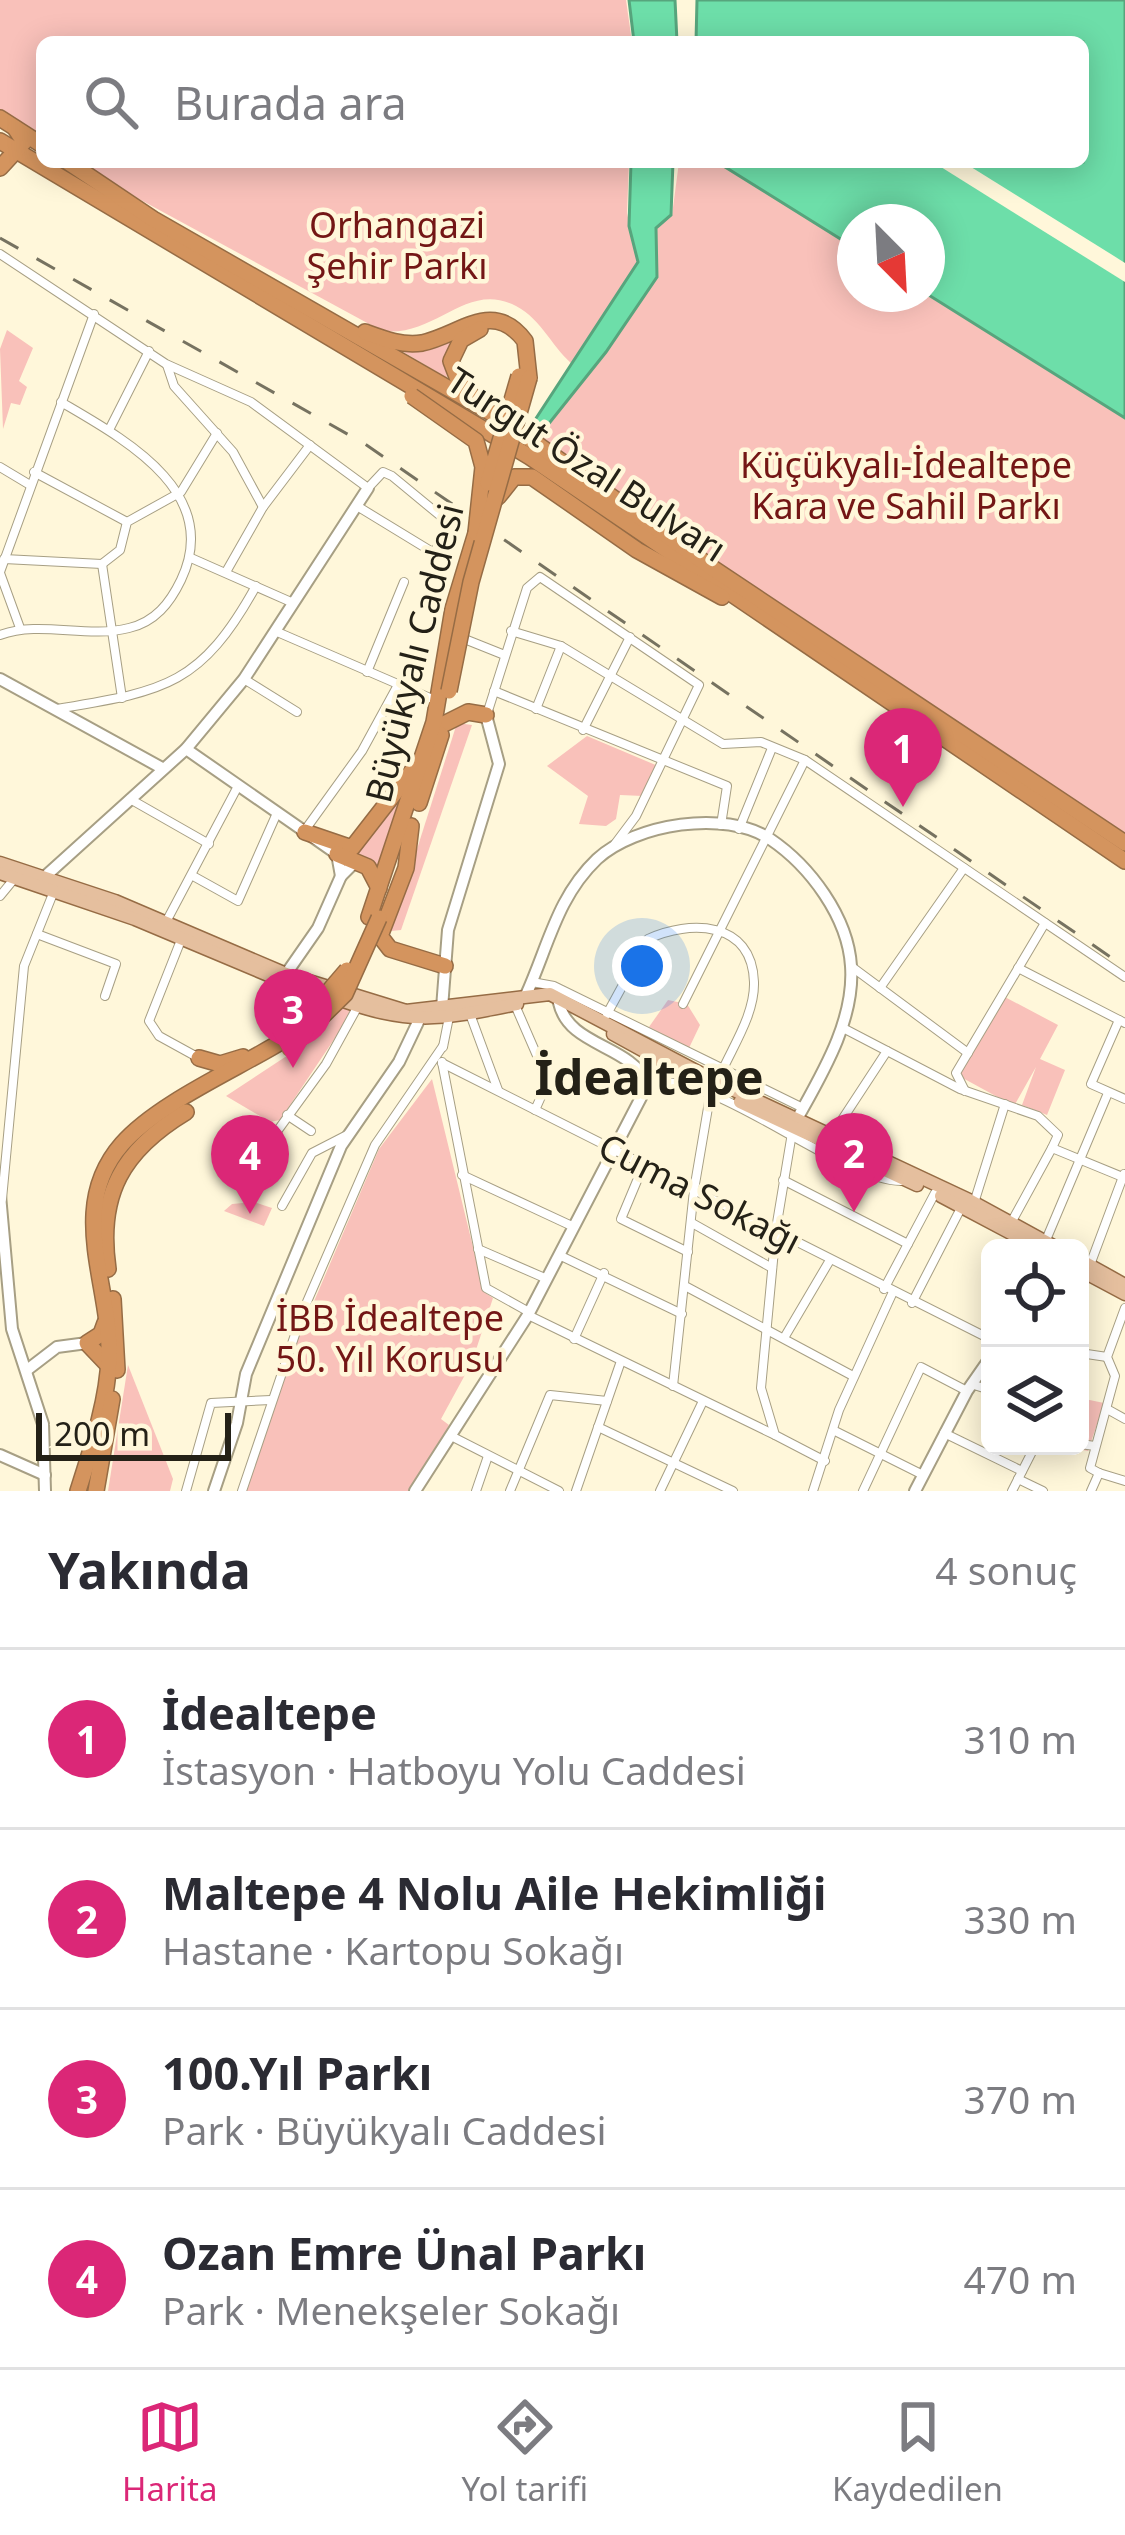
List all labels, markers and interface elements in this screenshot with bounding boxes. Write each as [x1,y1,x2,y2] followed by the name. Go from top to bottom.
[36,36,1089,168] search box
[78,69,144,135] icon: search
[174,72,407,133] text: Burada ara
[306,200,488,290] park label: Orhangazi Şehir Parkı
[837,204,945,312] north arrow
[438,355,736,573] street label: Turgut Özal Bulvarı
[740,440,1072,530] park label: Küçükyalı-İdealtepe Kara ve Sahil Parkı
[353,499,475,807] street label: Büyükyalı Caddesi
[864,708,942,807] pin: 1
[612,936,672,996] your location
[254,969,332,1068] pin: 3
[534,1044,764,1109] district label: İdealtepe
[815,1113,893,1212] pin: 2
[211,1115,289,1214] pin: 4
[591,1121,809,1265] street label: Cuma Sokağı
[981,1239,1089,1455] map controls
[981,1239,1089,1347] button: locate
[275,1293,505,1383] park label: İBB İdealtepe 50. Yıl Korusu
[981,1347,1089,1455] button: layers
[36,1407,231,1460] scale bar
[54,1411,150,1456] text: 200 m
[48,1534,251,1604] text: Yakında
[935,1543,1077,1596] text: 4 sonuç
[162,1682,377,1743] text: İdealtepe
[76,1712,98,1765] text: 1
[963,1712,1077,1765] text: 310 m
[162,1743,746,1796] text: İstasyon · Hatboyu Yolu Caddesi
[162,1862,827,1923] text: Maltepe 4 Nolu Aile Hekimliği
[76,1892,98,1945] text: 2
[963,1892,1077,1945] text: 330 m
[162,1923,624,1976] text: Hastane · Kartopu Sokağı
[162,2042,432,2103] text: 100.Yıl Parkı
[76,2072,98,2125] text: 3
[963,2072,1077,2125] text: 370 m
[162,2103,607,2156] text: Park · Büyükyalı Caddesi
[162,2222,646,2283] text: Ozan Emre Ünal Parkı
[76,2252,98,2305] text: 4
[963,2252,1077,2305] text: 470 m
[162,2283,620,2336] text: Park · Menekşeler Sokağı
[122,2394,218,2511] tab: Harita
[462,2394,588,2511] tab: Yol tarifi
[832,2394,1003,2511] tab: Kaydedilen

